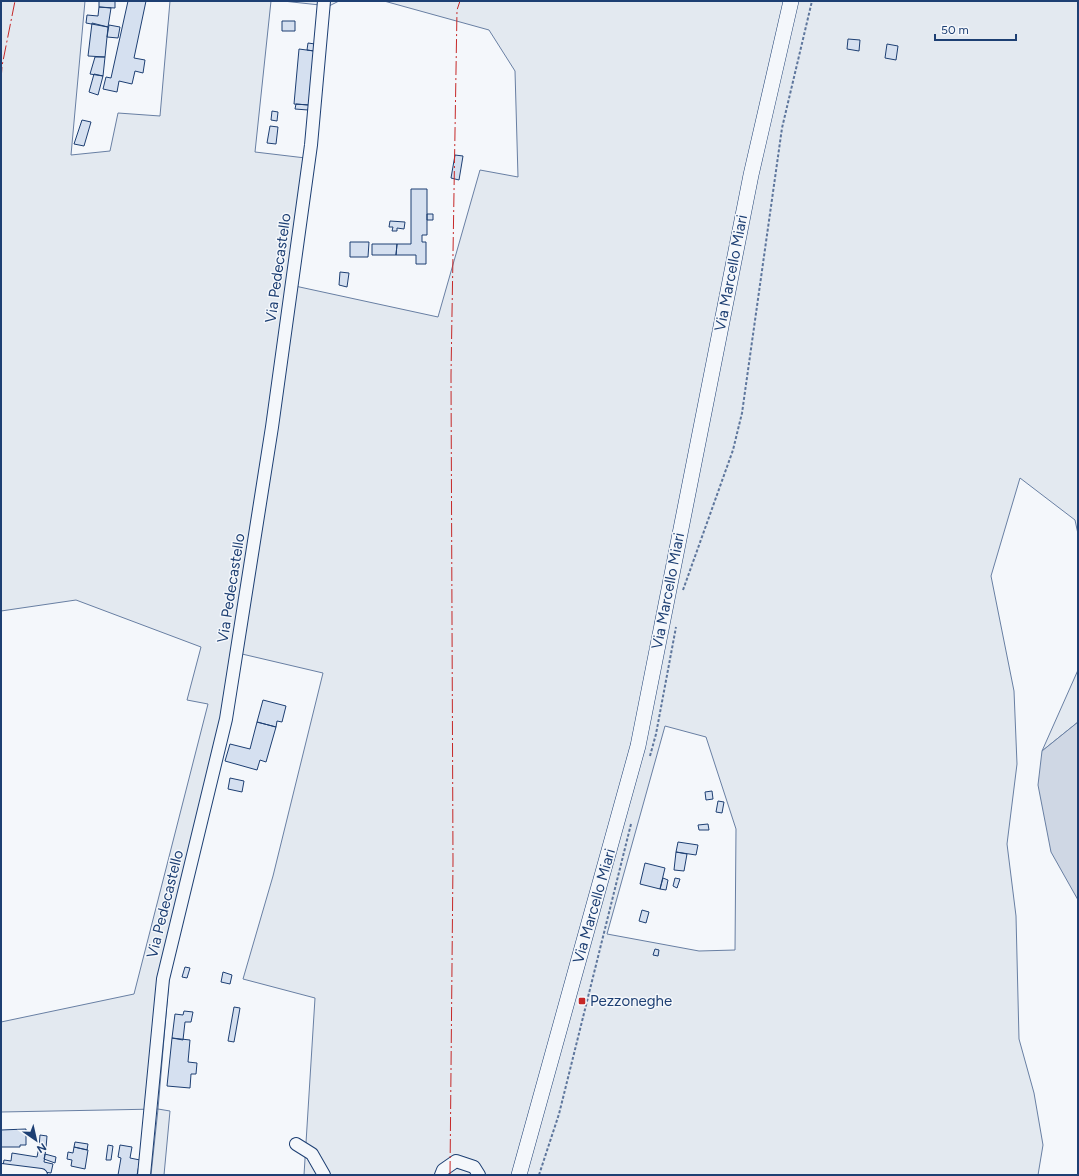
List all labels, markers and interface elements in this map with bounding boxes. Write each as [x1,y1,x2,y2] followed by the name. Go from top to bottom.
[935,16,1016,42] scale bar
[941,23,969,37] text: 50 m
[261,212,295,324] street label: Via Pedecastello
[711,213,751,333] street label: Via Marcello Miari
[648,531,688,651] street label: Via Marcello Miari
[213,532,249,644] street label: Via Pedecastello
[569,847,619,965] street label: Via Marcello Miari
[143,848,187,960] street label: Via Pedecastello
[590,992,672,1010] place label: Pezzoneghe
[577,996,587,1006] marker: Pezzoneghe
[16,1120,56,1160] north arrow
[34,1140,48,1156] text: N

